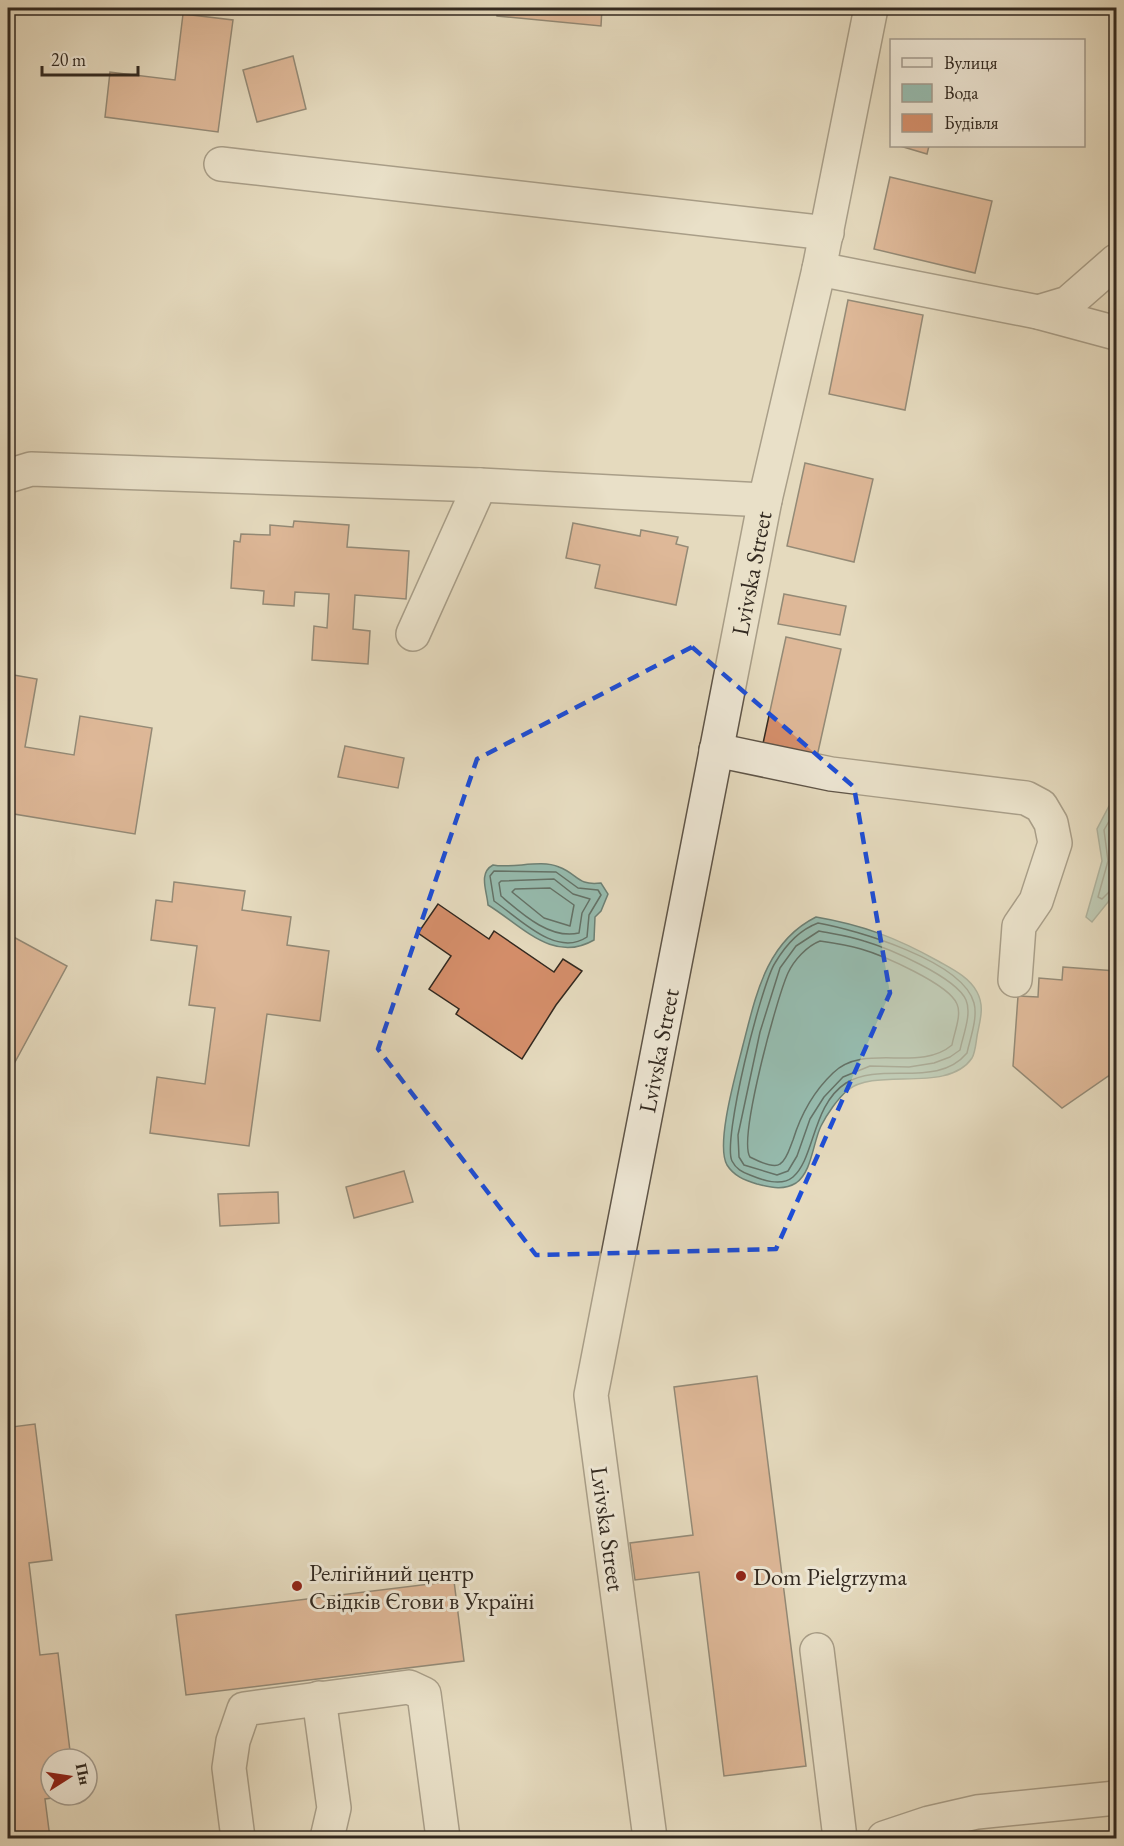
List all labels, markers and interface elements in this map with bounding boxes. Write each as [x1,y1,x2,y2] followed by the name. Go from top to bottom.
[42,39,138,77] scale bar
[890,39,1085,147] legend
[51,48,86,71] text: 20 m
[944,51,997,74] text: Вулиця
[944,81,979,104] text: Вода
[944,111,999,134] text: Будівля
[724,508,778,638] street label: Lvivska Street
[631,985,685,1115] street label: Lvivska Street
[584,1465,632,1594] street label: Lvivska Street
[309,1557,535,1616] place label: Релігійний центр Свідків Єгови в Україні
[753,1561,907,1592] place label: Dom Pielgrzyma
[734,1569,748,1583] marker: Dom Pielgrzyma
[290,1579,304,1593] marker: Релігійний центр Свідків Єгови в Україні
[39,1747,99,1807] north arrow
[71,1761,96,1787] text: Пн

